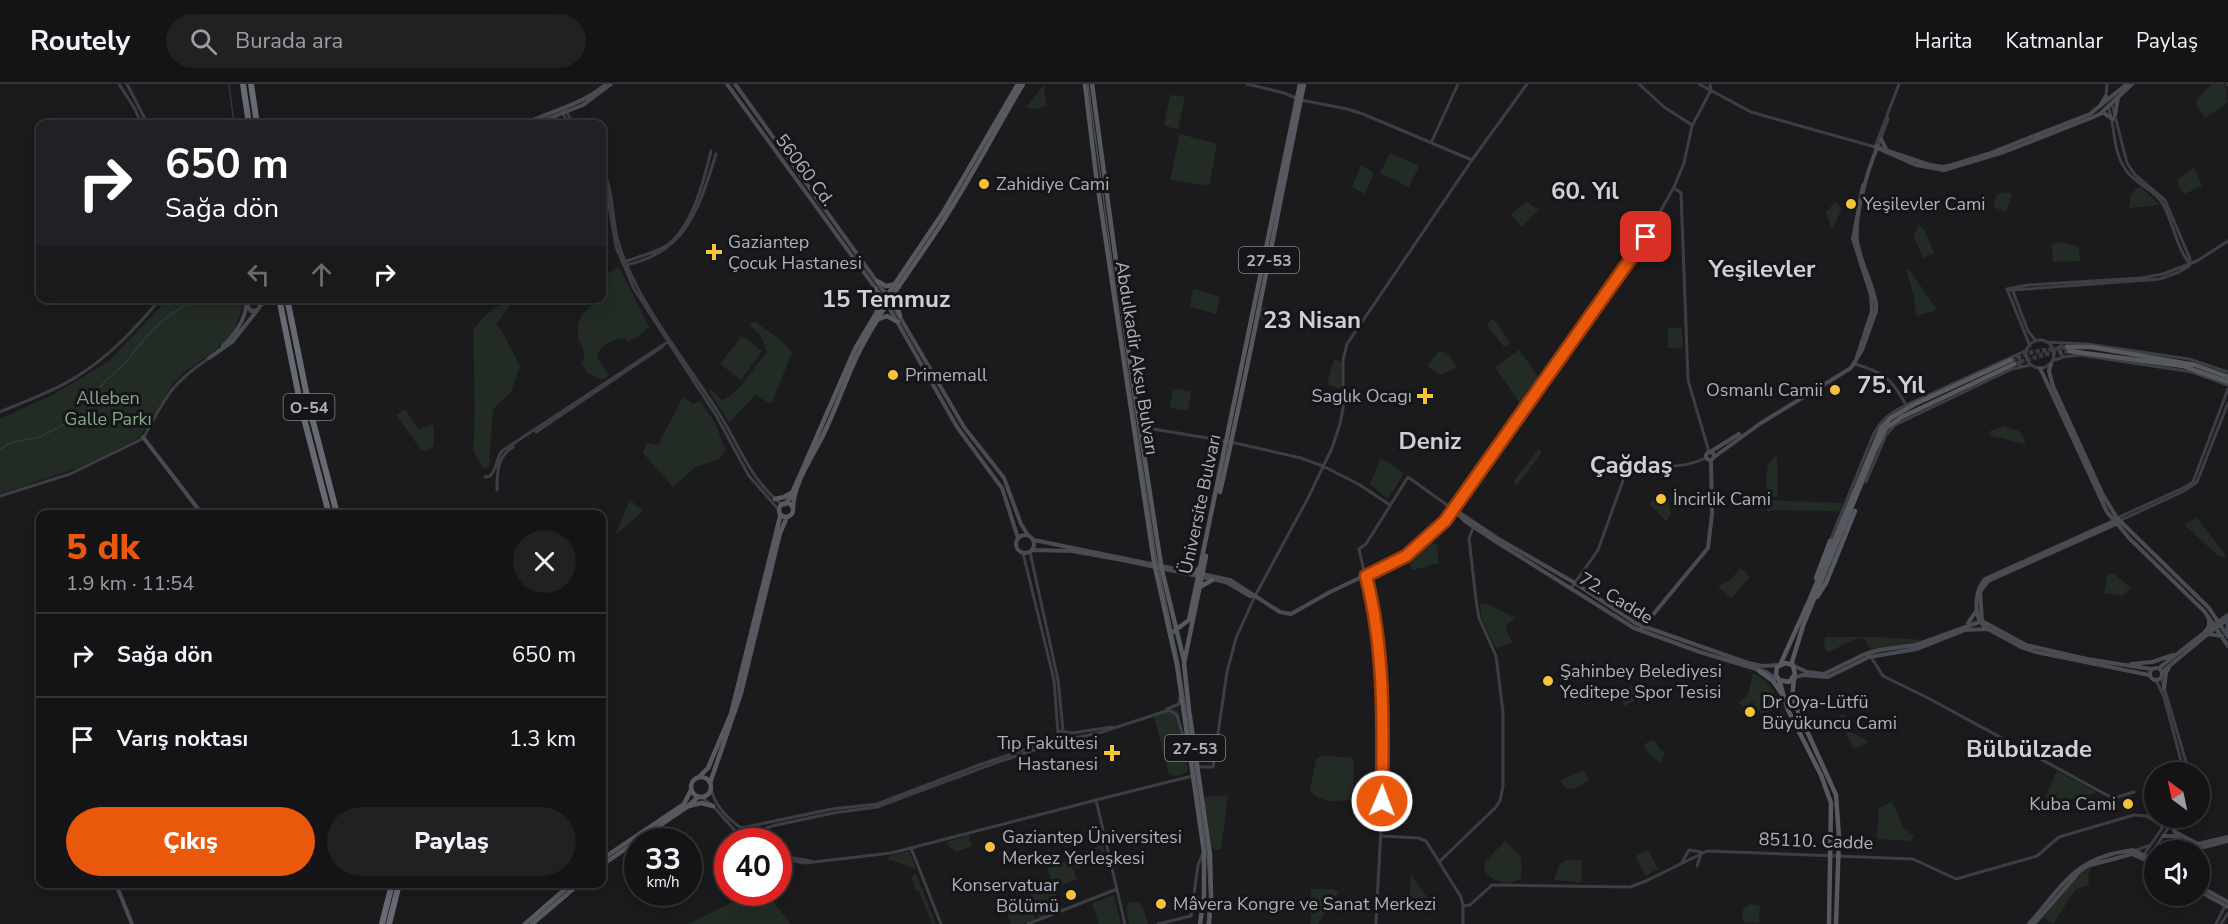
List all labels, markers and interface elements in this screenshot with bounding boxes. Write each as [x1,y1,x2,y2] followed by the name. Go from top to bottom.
[166,14,586,68] search box
[30,22,130,60] text: Routely
[187,25,220,58] icon: search
[235,26,343,56] text: Burada ara
[1914,27,1972,55] text: Harita
[2005,27,2103,55] text: Katmanlar
[2136,27,2198,55] text: Paylaş
[770,129,840,211] street label: 56060 Cd.
[165,136,289,193] text: 650 m
[66,144,144,222] icon: right
[996,172,1109,196] place label: Zahidiye Cami
[1551,175,1619,207] district label: 60. Yıl
[977,177,991,191] marker: Zahidiye Cami
[165,190,279,227] text: Sağa dön
[1862,192,1986,216] place label: Yeşilevler Cami
[1844,197,1858,211] marker: Yeşilevler Cami
[1620,211,1671,262] pin
[1629,220,1662,253] icon: arrive
[728,230,862,275] place label: Gaziantep Çocuk Hastanesi
[705,243,723,261] marker: Gaziantep Çocuk Hastanesi
[1239,247,1299,273] road number: 27-53
[1708,253,1816,285] district label: Yeşilevler
[242,258,275,291] icon: left
[305,258,338,291] icon: ahead
[368,258,401,291] icon: right
[1110,259,1164,457] street label: Abdulkadir Aksu Bulvarı
[822,283,950,315] district label: 15 Temmuz
[1263,304,1361,336] district label: 23 Nisan
[905,363,988,387] place label: Primemall
[886,368,900,382] marker: Primemall
[1857,369,1925,401] district label: 75. Yıl
[1706,378,1823,402] place label: Osmanlı Camii
[1828,383,1842,397] marker: Osmanlı Camii
[1311,384,1412,408] place label: Saglık Ocagı
[64,386,152,431] park label: Alleben Galle Parkı
[1416,387,1434,405] marker: Saglık Ocagı
[284,394,334,420] road number: O-54
[1399,425,1461,457] district label: Deniz
[1173,432,1227,576] street label: Üniversite Bulvarı
[1590,449,1672,481] district label: Çağdaş
[1673,487,1771,511] place label: İncirlik Cami
[1654,492,1668,506] marker: İncirlik Cami
[66,523,140,572] text: 5 dk
[513,530,576,593] button: close
[1575,567,1657,629] street label: 72. Cadde
[66,570,194,597] text: 1.9 km · 11:54
[66,639,99,672] icon: right
[117,640,213,670] text: Sağa dön
[512,640,576,670] text: 650 m
[1559,659,1722,704] place label: Şahinbey Belediyesi Yeditepe Spor Tesisi
[1541,674,1555,688] marker: Şahinbey Belediyesi Yeditepe Spor Tesisi
[1762,690,1897,735] place label: Dr Oya-Lütfü Büyükuncu Cami
[1743,705,1757,719] marker: Dr Oya-Lütfü Büyükuncu Cami
[66,723,99,756] icon: arrive
[117,724,248,754] text: Varış noktası
[509,724,576,754] text: 1.3 km
[997,731,1098,776] place label: Tıp Fakültesi Hastanesi
[1966,733,2092,765] district label: Bülbülzade
[1165,735,1225,761] road number: 27-53
[1103,744,1121,762] marker: Tıp Fakültesi Hastanesi
[2144,762,2210,828] north arrow
[2144,762,2210,906] map controls
[1350,769,1414,833] position arrow
[2029,792,2116,816] place label: Kuba Cami
[2121,797,2135,811] marker: Kuba Cami
[66,807,315,876] button: Çıkış
[327,807,576,876] button: Paylaş
[1002,825,1182,870] place label: Gaziantep Üniversitesi Merkez Yerleşkesi
[1758,827,1874,855] street label: 85110. Cadde
[714,828,792,906] speed limit sign: 40
[645,839,681,880] text: 33
[983,840,997,854] marker: Gaziantep Üniversitesi Merkez Yerleşkesi
[2144,840,2210,906] button: sound
[646,872,680,892] text: km/h
[951,873,1060,918] place label: Konservatuar Bölümü
[1064,888,1078,902] marker: Konservatuar Bölümü
[1173,892,1436,916] place label: Mâvera Kongre ve Sanat Merkezi
[1154,897,1168,911] marker: Mâvera Kongre ve Sanat Merkezi

